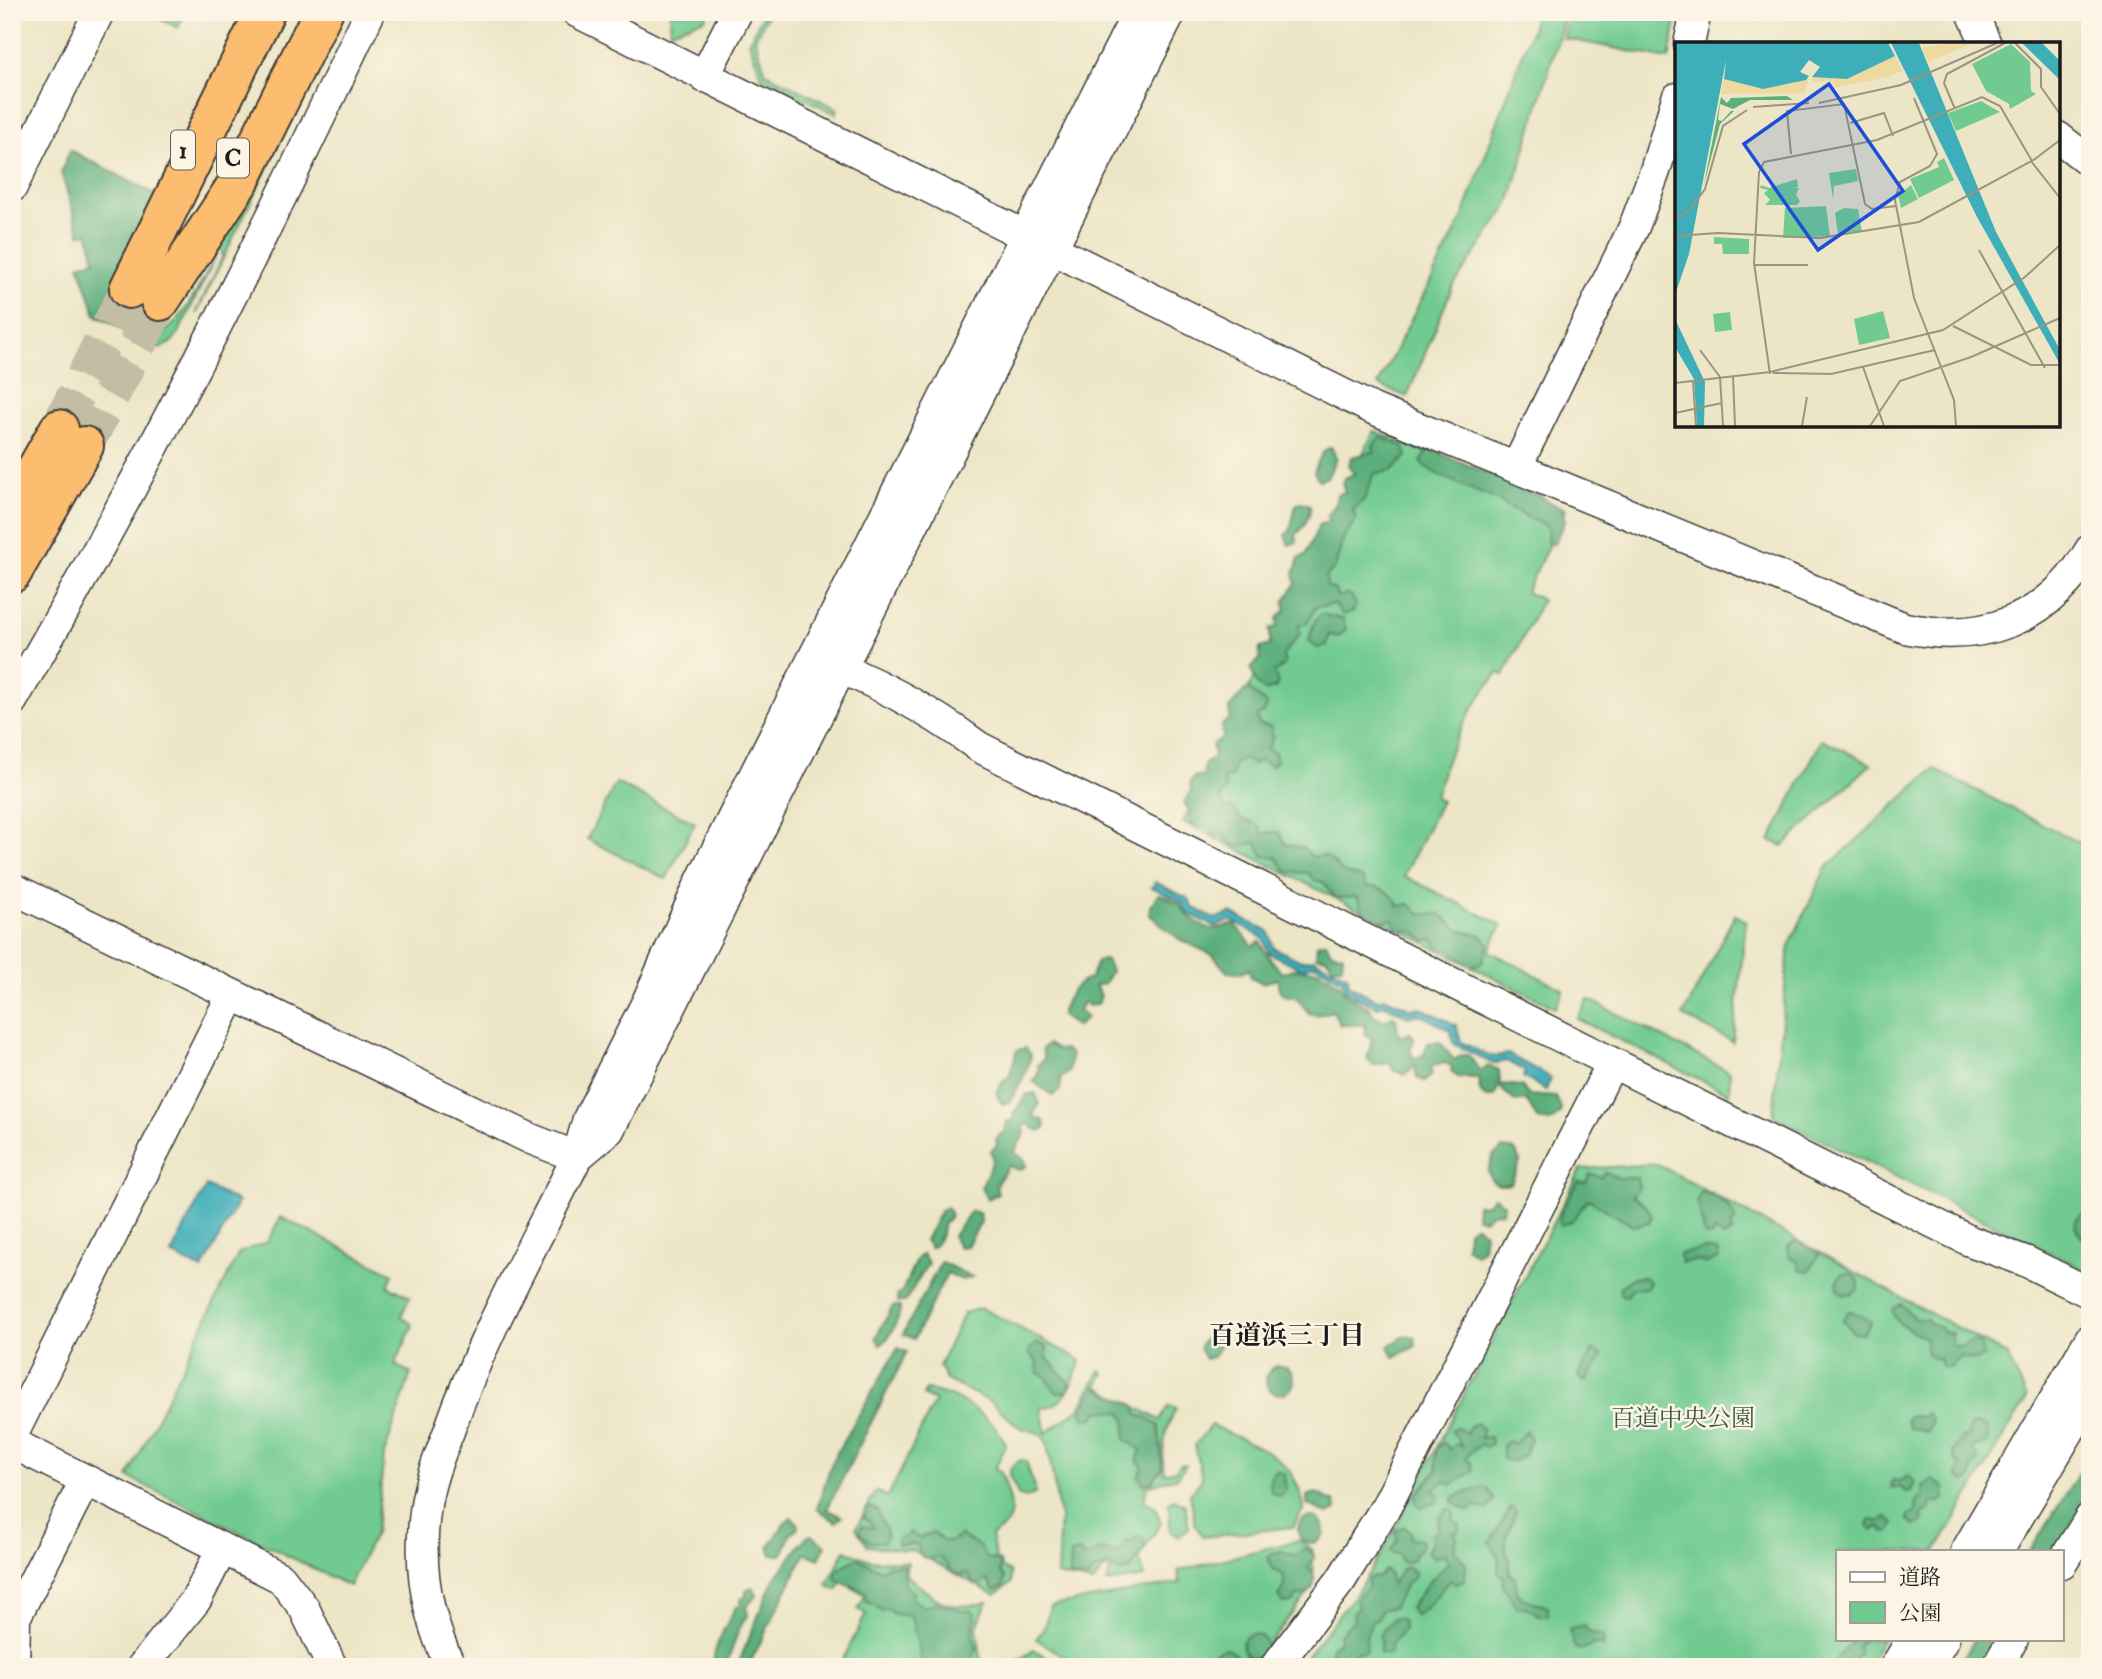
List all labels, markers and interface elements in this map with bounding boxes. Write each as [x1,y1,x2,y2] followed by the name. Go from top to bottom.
[1675,42,2060,427] inset map
[171,130,195,169] road number: 1
[217,139,249,178] road number: C
[1209,1320,1365,1352] district label: 百道浜三丁目
[1611,1403,1755,1434] park label: 百道中央公園
[1836,1550,2064,1640] legend
[1899,1564,1941,1591] text: 道路
[1899,1600,1941,1627] text: 公園

